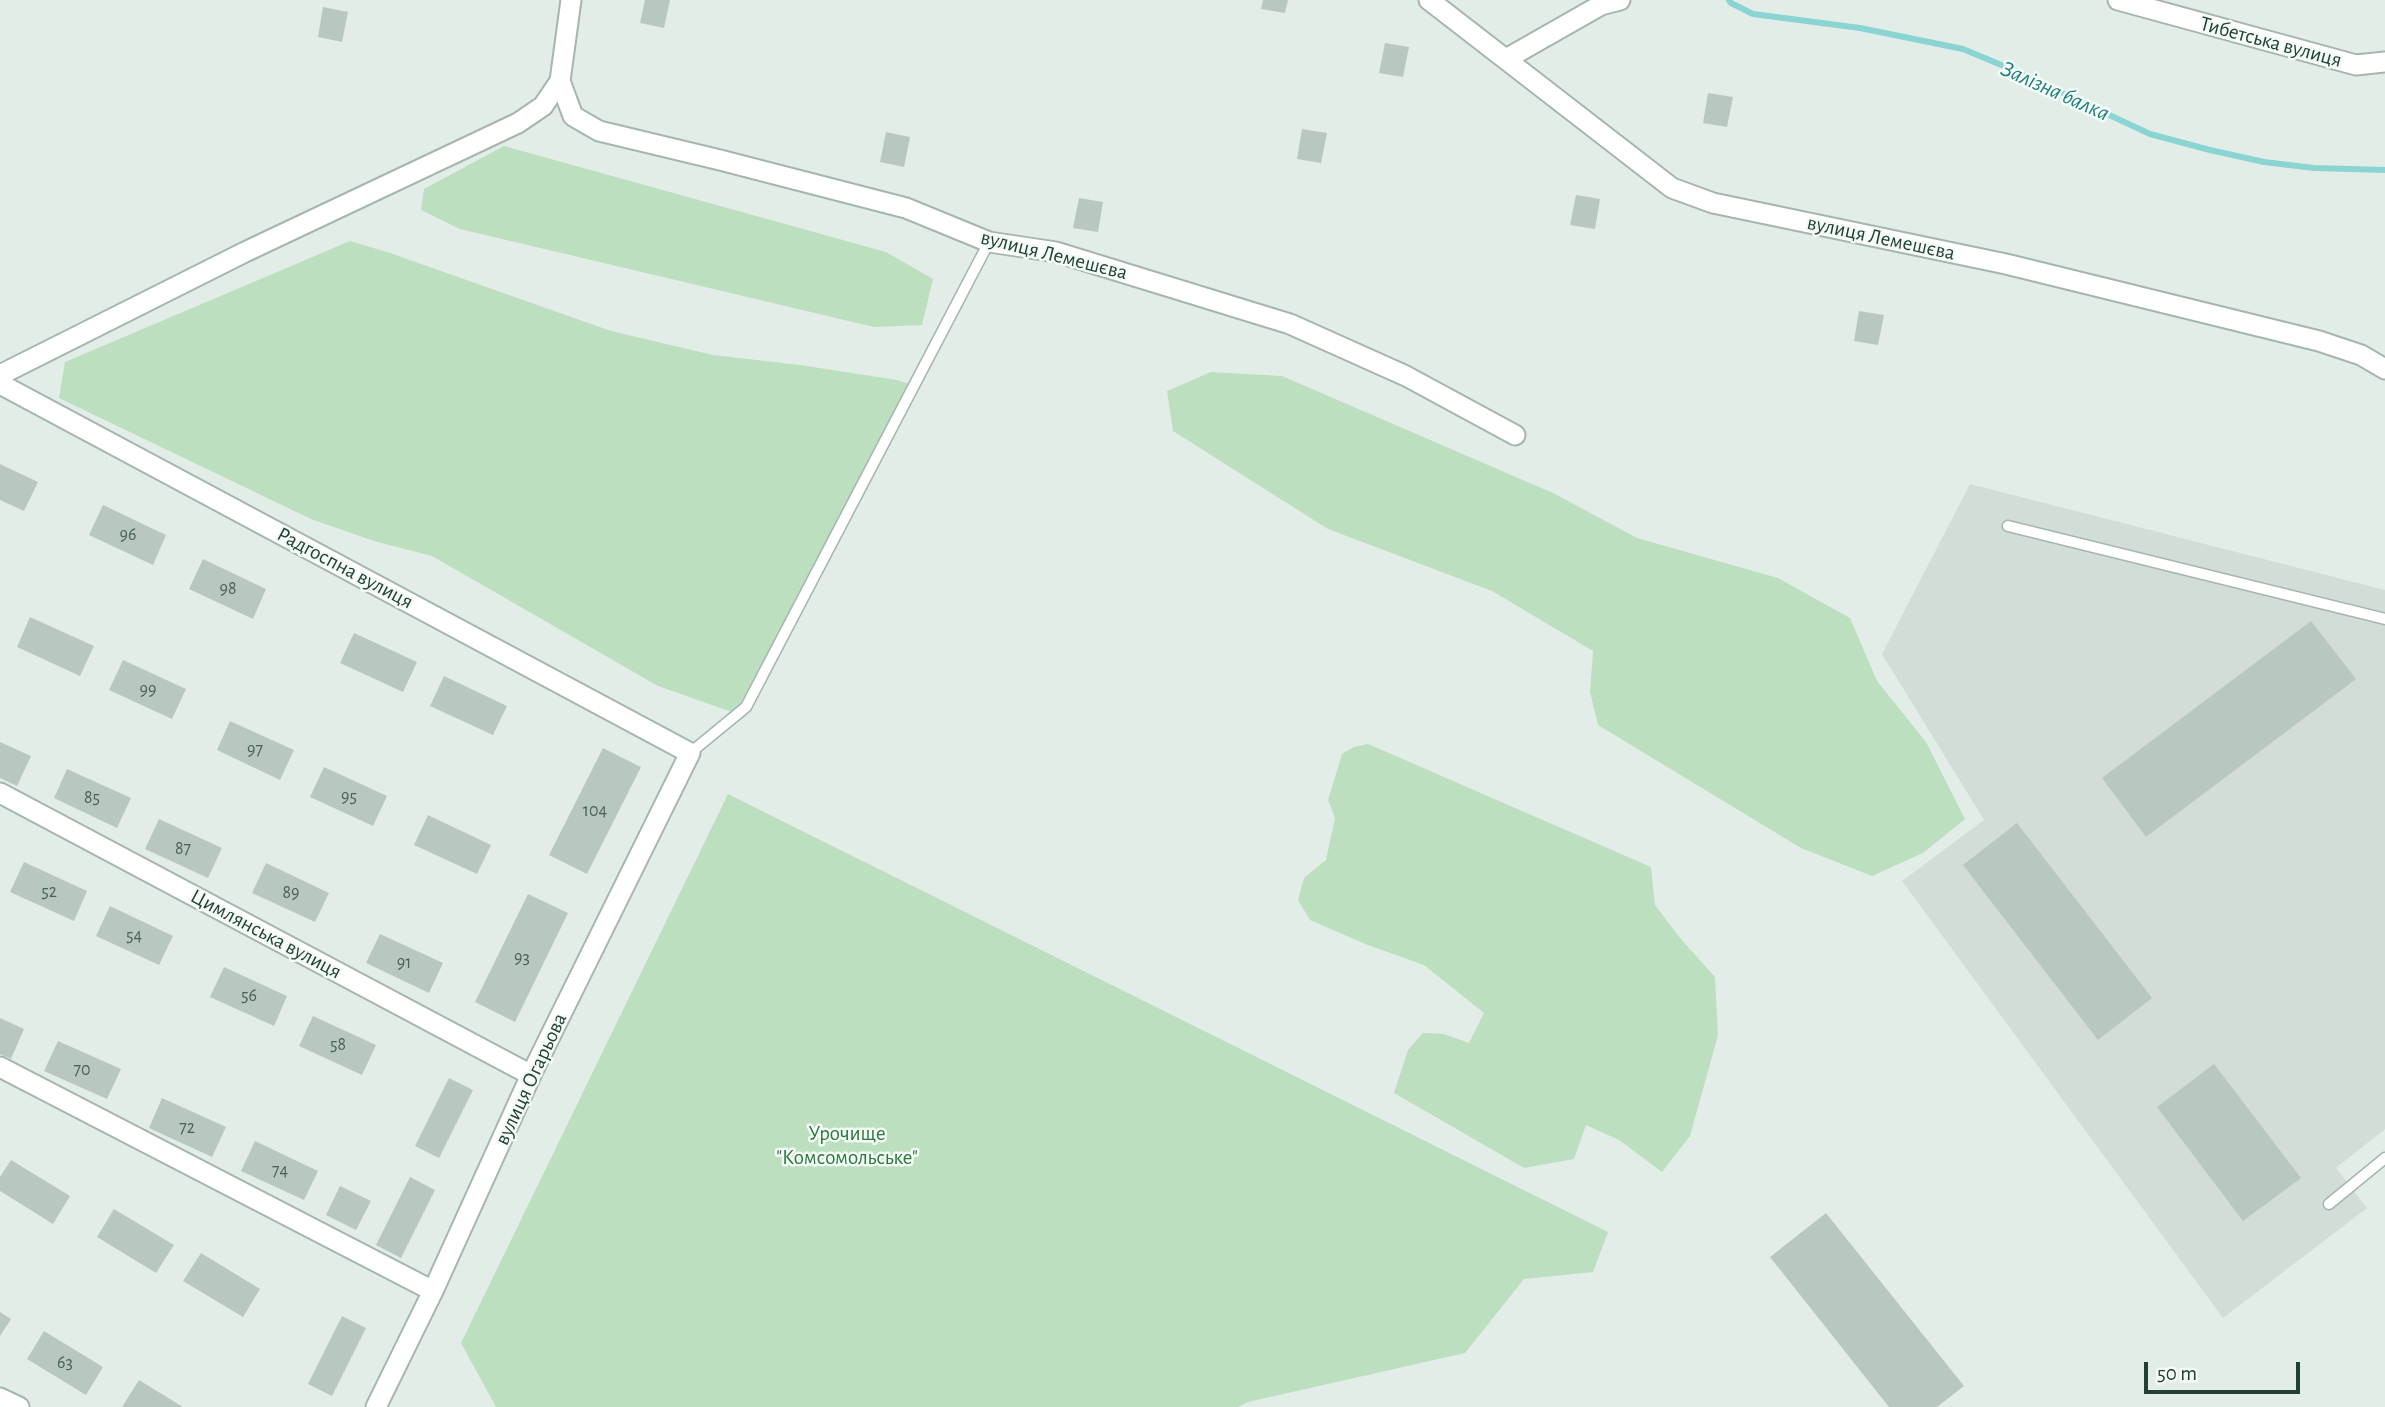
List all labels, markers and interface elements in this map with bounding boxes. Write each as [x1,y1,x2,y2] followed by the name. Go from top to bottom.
[2197,11,2345,73] street label: Тибетська вулиця
[1996,55,2114,127] water label: Залізна балка
[1805,210,1957,266] street label: вулиця Лемешєва
[978,225,1130,285] street label: вулиця Лемешєва
[273,521,417,615] street label: Радгоспна вулиця
[120,524,136,546] house number: 96
[220,578,236,600] house number: 98
[140,679,156,701] house number: 99
[247,739,263,761] house number: 97
[341,786,357,808] house number: 95
[84,787,100,809] house number: 85
[583,800,607,822] house number: 104
[175,838,191,860] house number: 87
[41,881,57,903] house number: 52
[283,882,299,904] house number: 89
[186,884,346,984] street label: Цимлянська вулиця
[126,925,142,947] house number: 54
[514,947,530,969] house number: 93
[397,952,411,974] house number: 91
[241,985,257,1007] house number: 56
[489,1009,573,1149] street label: вулиця Огарьова
[330,1034,346,1056] house number: 58
[73,1059,91,1081] house number: 70
[179,1117,195,1139] house number: 72
[776,1121,918,1171] park label: Урочище "Комсомольське"
[272,1160,288,1182] house number: 74
[2147,1348,2303,1392] scale bar
[57,1352,73,1374] house number: 63
[2157,1363,2197,1384] text: 50 m

